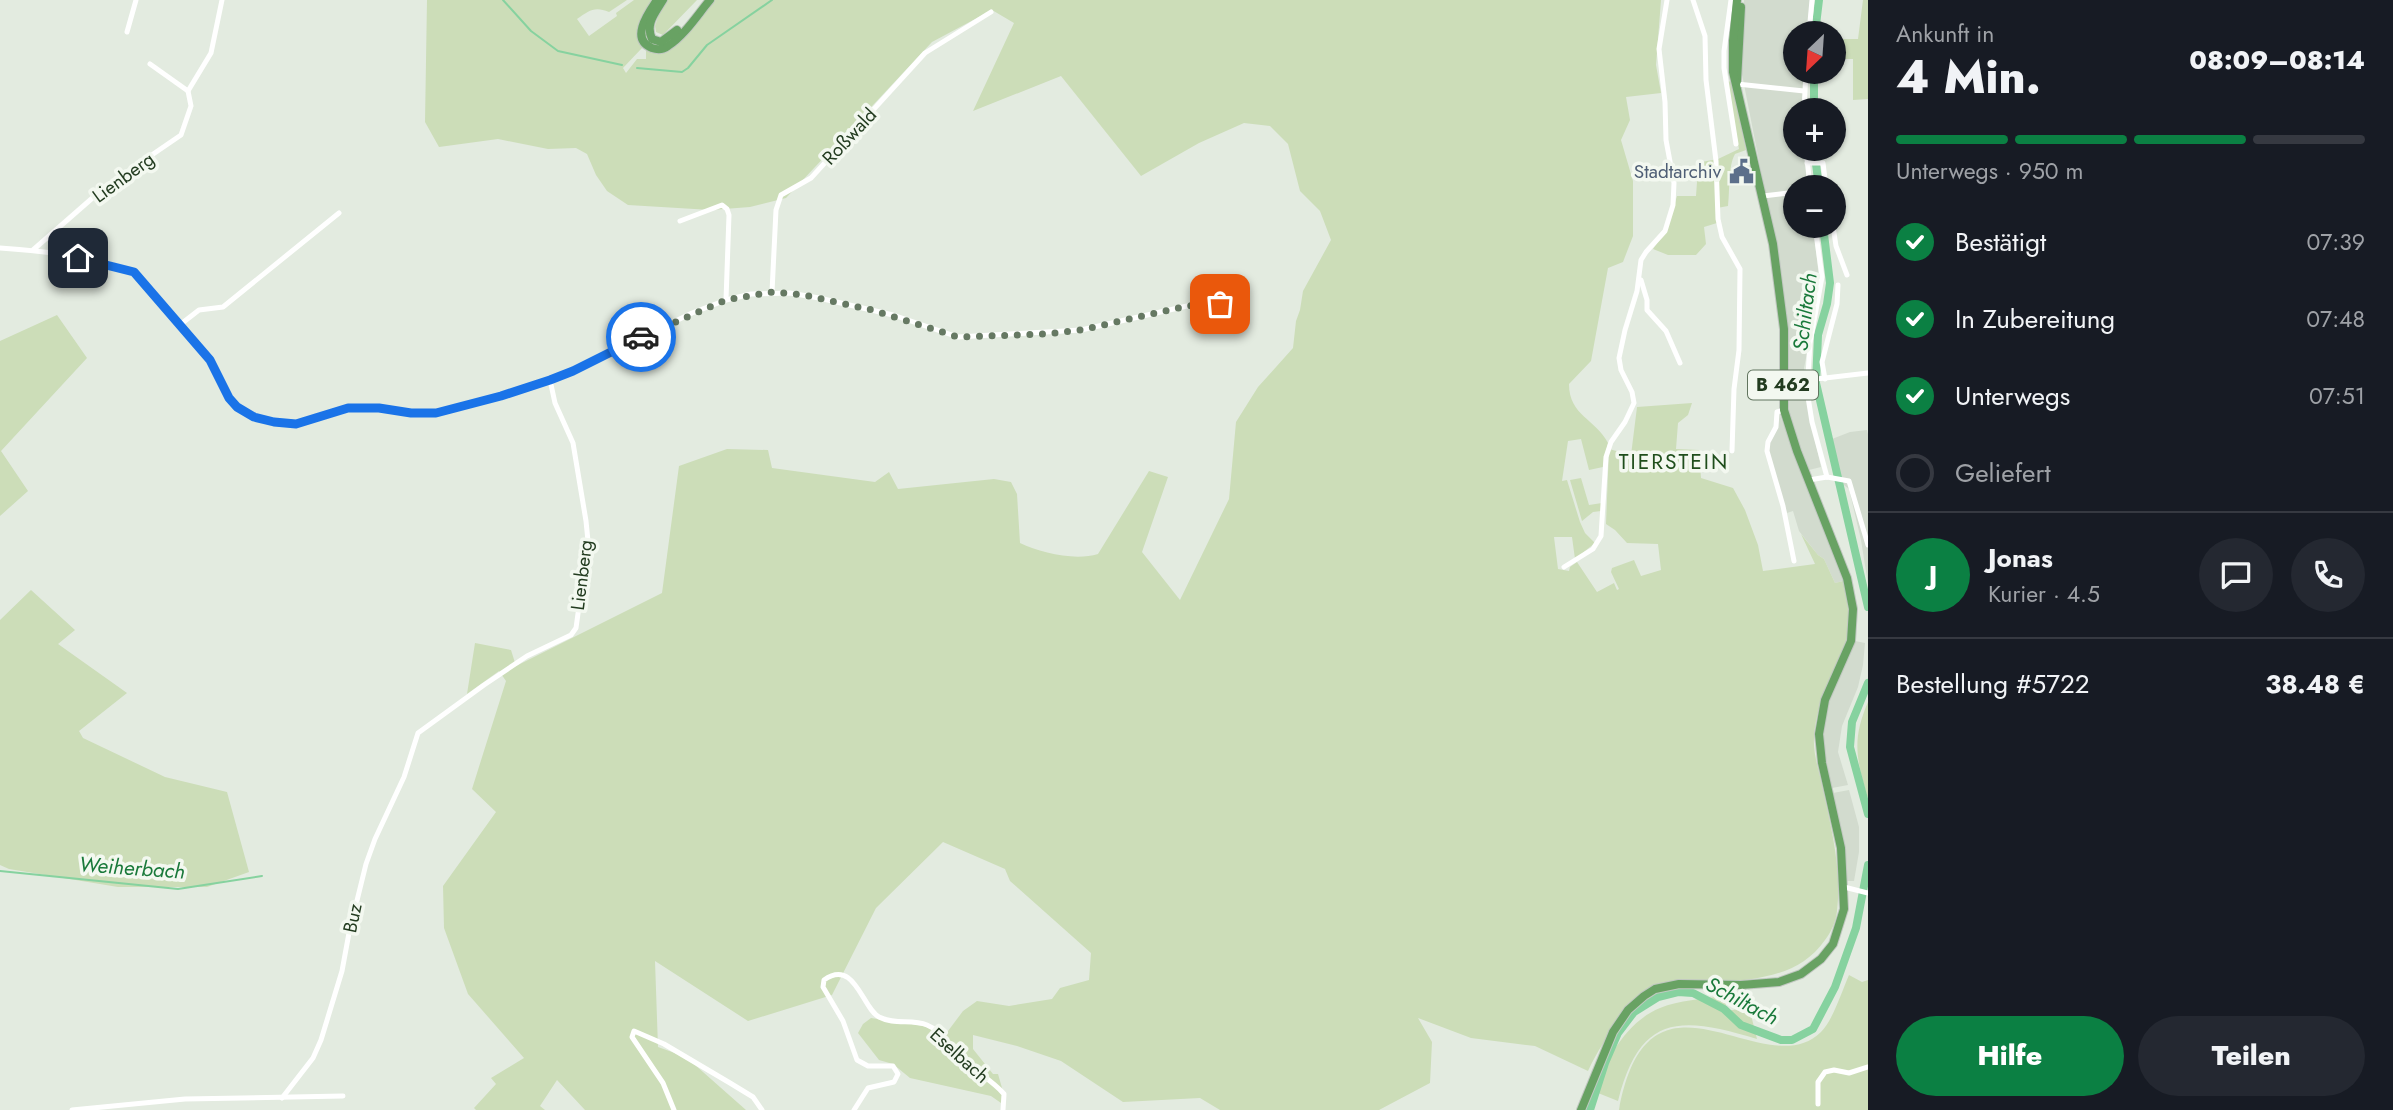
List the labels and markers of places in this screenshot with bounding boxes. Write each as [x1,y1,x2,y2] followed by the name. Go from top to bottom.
[1727,157,1755,185] public building icon: Stadtarchiv
[1634,158,1722,185] place label: Stadtarchiv
[48,228,108,288] pin
[1190,274,1250,334] pin

